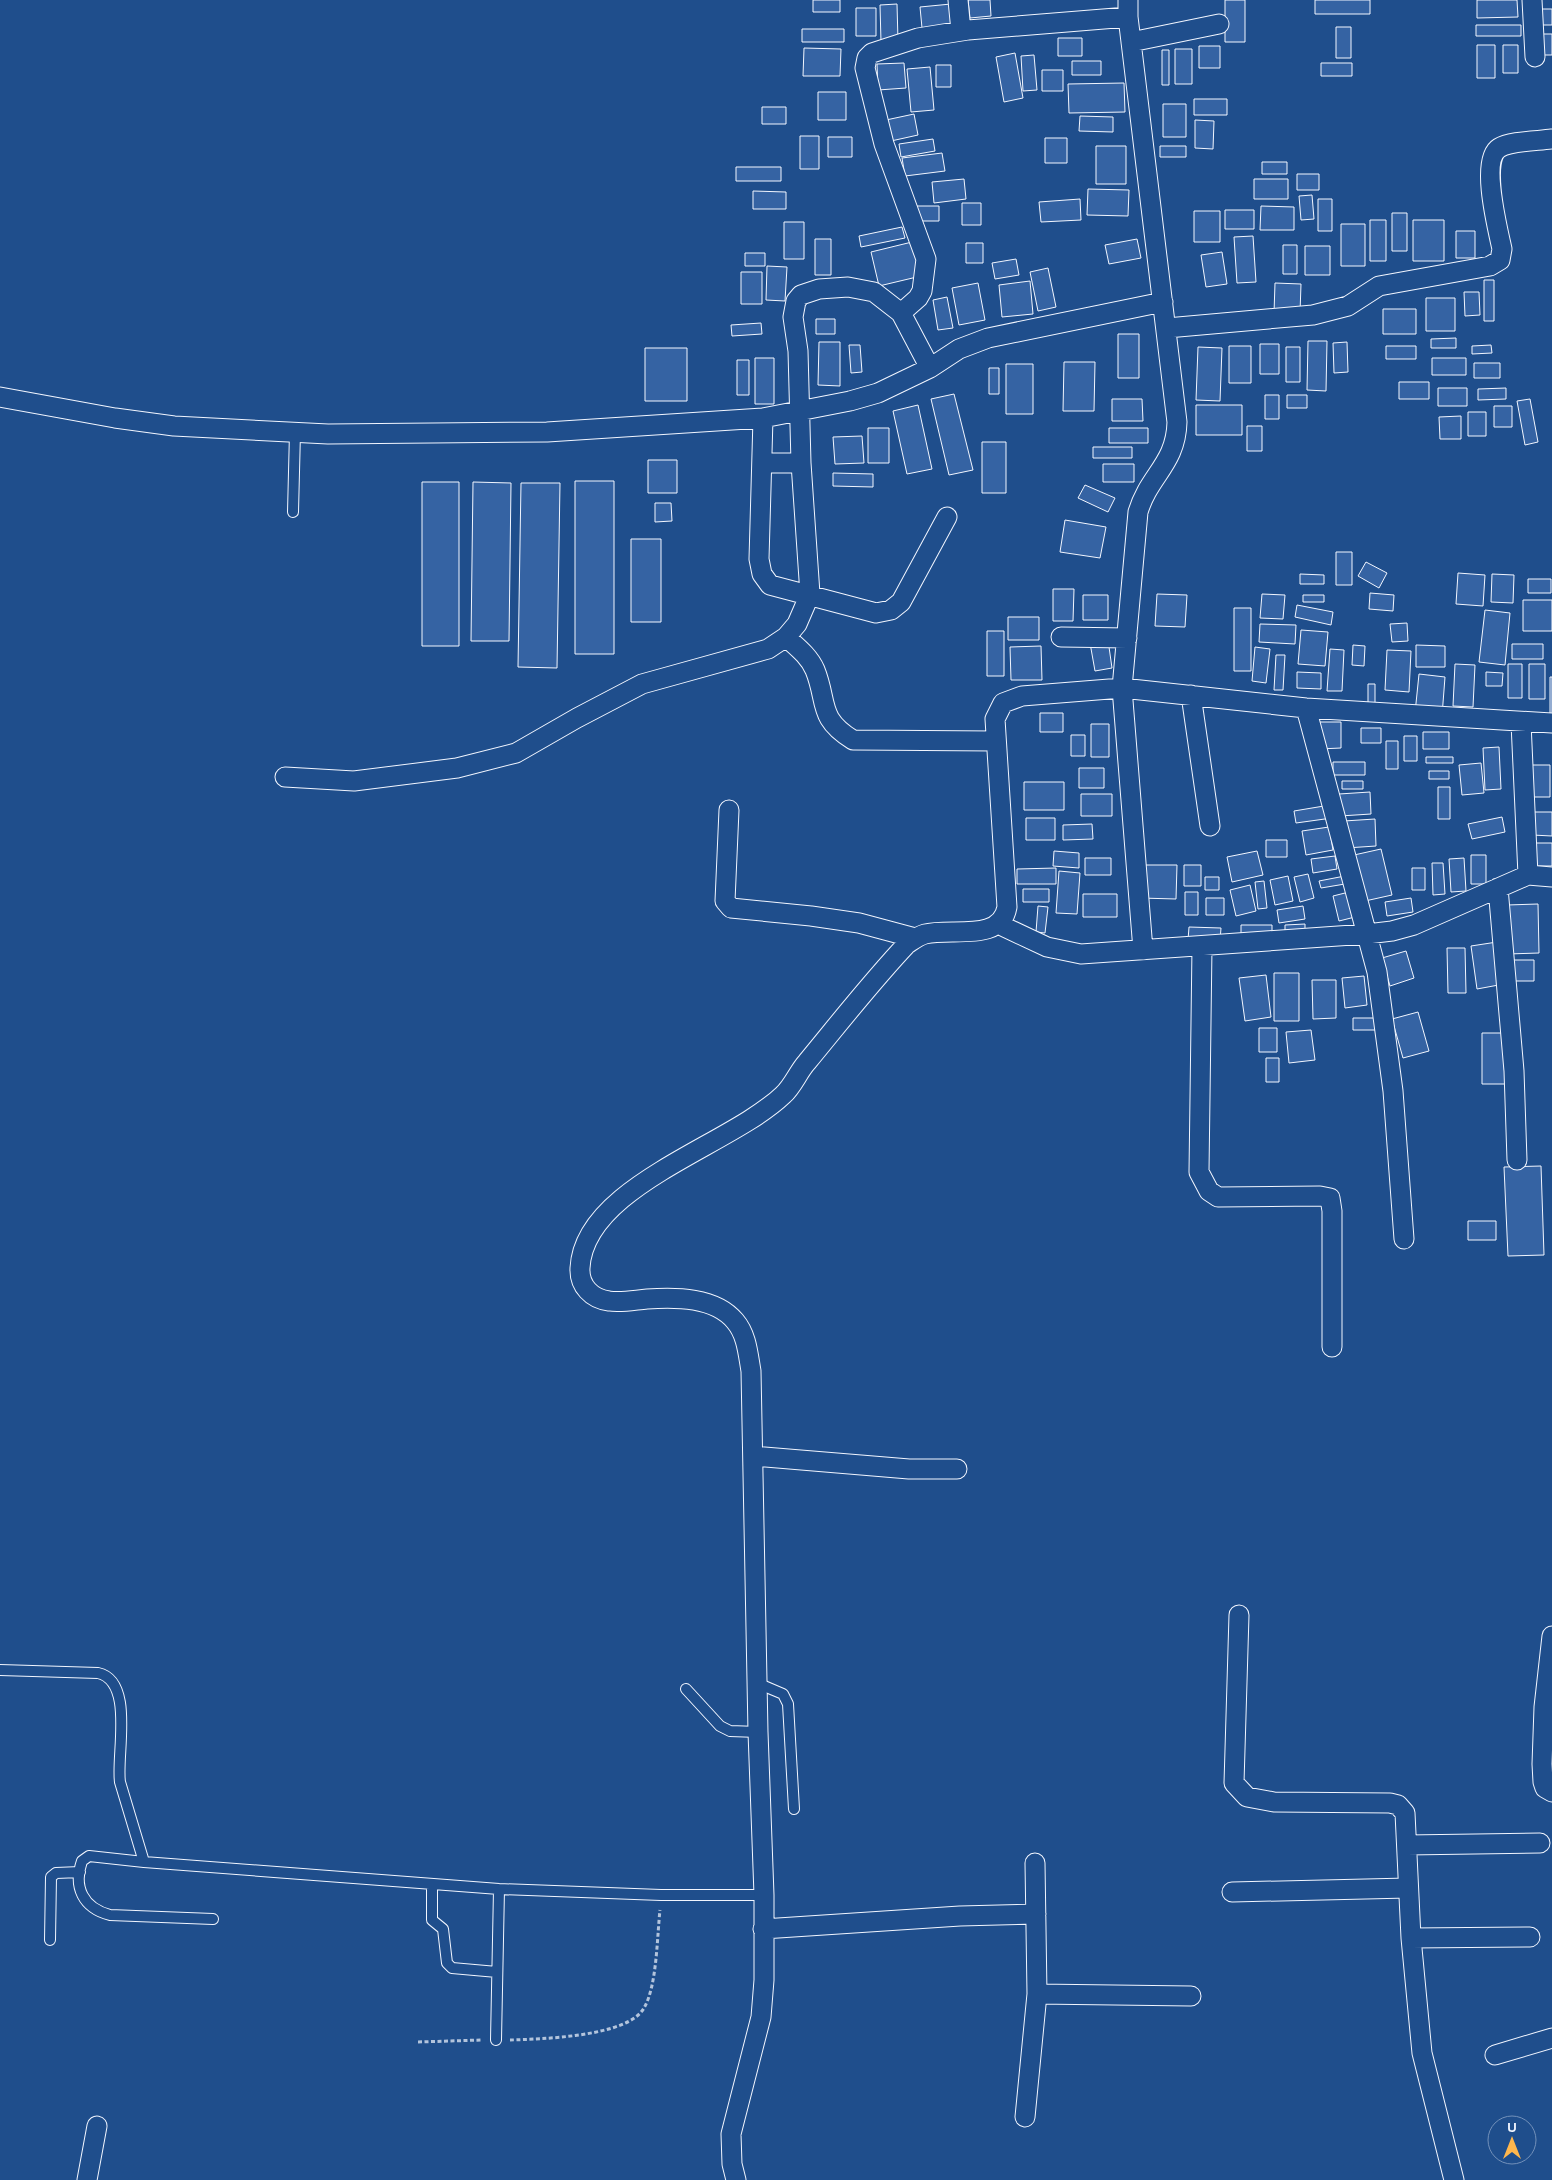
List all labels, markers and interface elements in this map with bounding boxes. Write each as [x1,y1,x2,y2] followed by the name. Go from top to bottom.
[1487,2115,1537,2165] north arrow
[1507,2120,1517,2137] text: U

